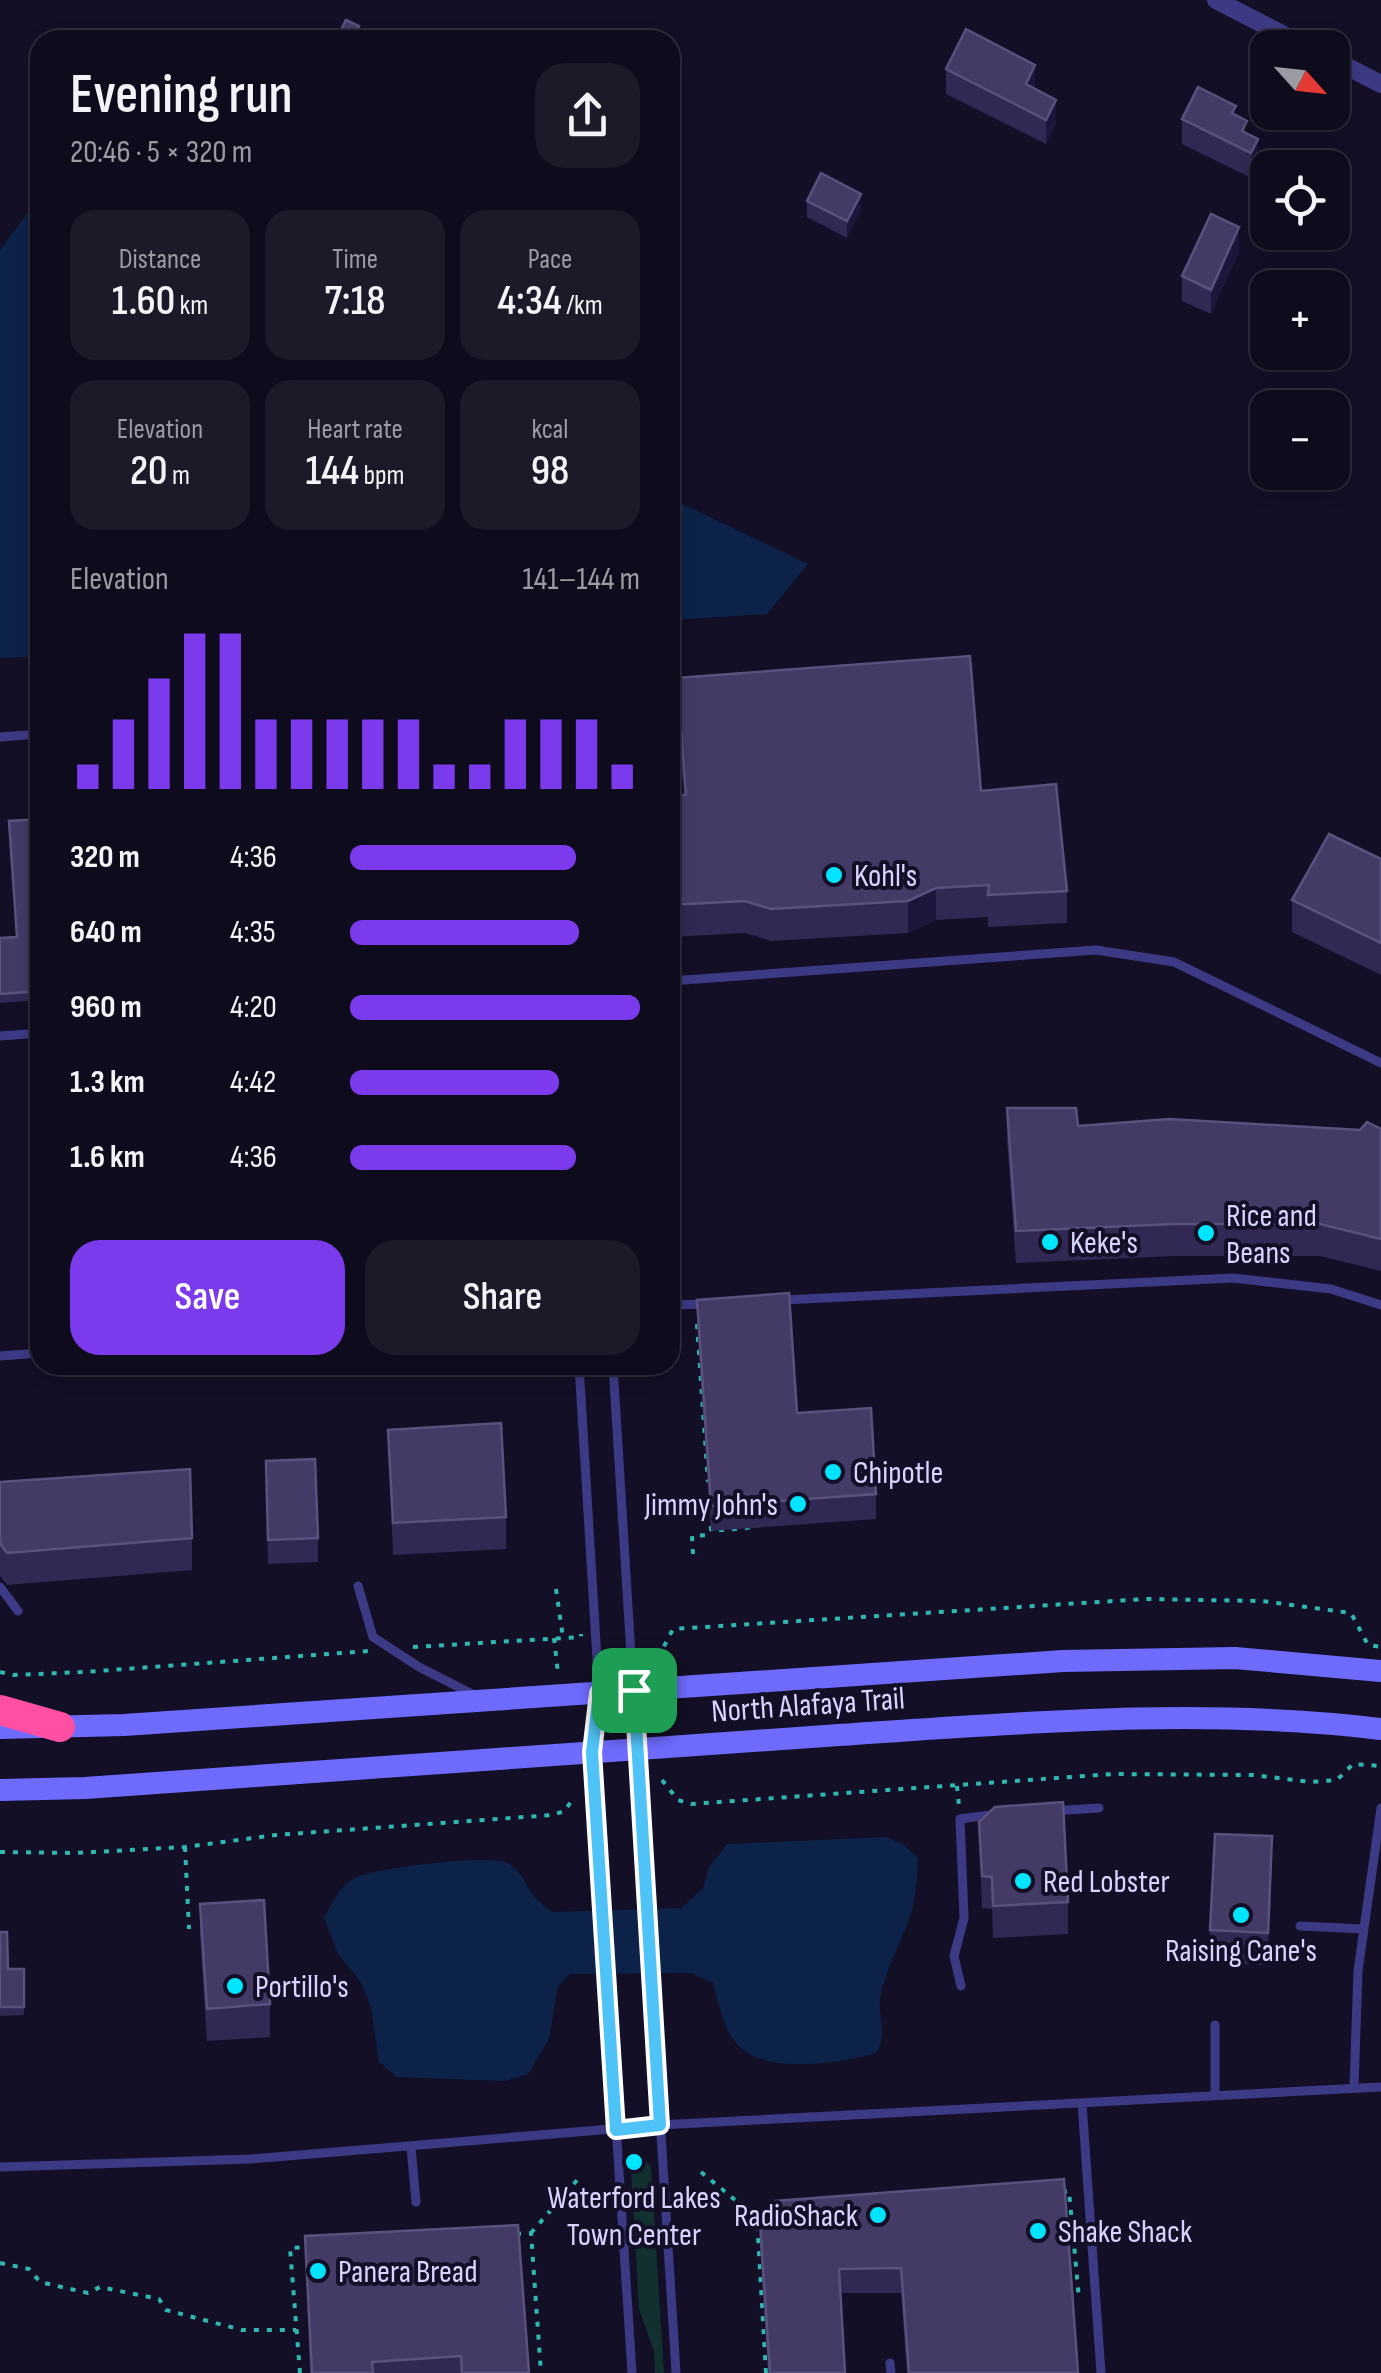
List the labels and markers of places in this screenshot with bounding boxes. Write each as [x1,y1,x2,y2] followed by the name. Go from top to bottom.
[854,857,917,896] place label: Kohl's
[823,864,845,886] marker: Kohl's
[1226,1197,1317,1273] place label: Rice and Beans
[1195,1222,1217,1244] marker: Rice and Beans
[1070,1224,1138,1263] place label: Keke's
[1039,1231,1061,1253] marker: Keke's
[853,1454,943,1493] place label: Chipotle
[822,1461,844,1483] marker: Chipotle
[643,1486,778,1525] place label: Jimmy John's
[787,1493,809,1515] marker: Jimmy John's
[592,1648,677,1733] pin
[1043,1863,1170,1902] place label: Red Lobster
[1012,1870,1034,1892] marker: Red Lobster
[1230,1904,1252,1926] marker: Raising Cane's
[1165,1932,1317,1971] place label: Raising Cane's
[255,1968,349,2007] place label: Portillo's
[224,1975,246,1997] marker: Portillo's
[623,2151,645,2173] marker: Waterford Lakes Town Center
[547,2179,721,2255] place label: Waterford Lakes Town Center
[734,2197,858,2236] place label: RadioShack
[867,2204,889,2226] marker: RadioShack
[1058,2213,1192,2252] place label: Shake Shack
[1027,2220,1049,2242] marker: Shake Shack
[338,2253,478,2292] place label: Panera Bread
[307,2260,329,2282] marker: Panera Bread

